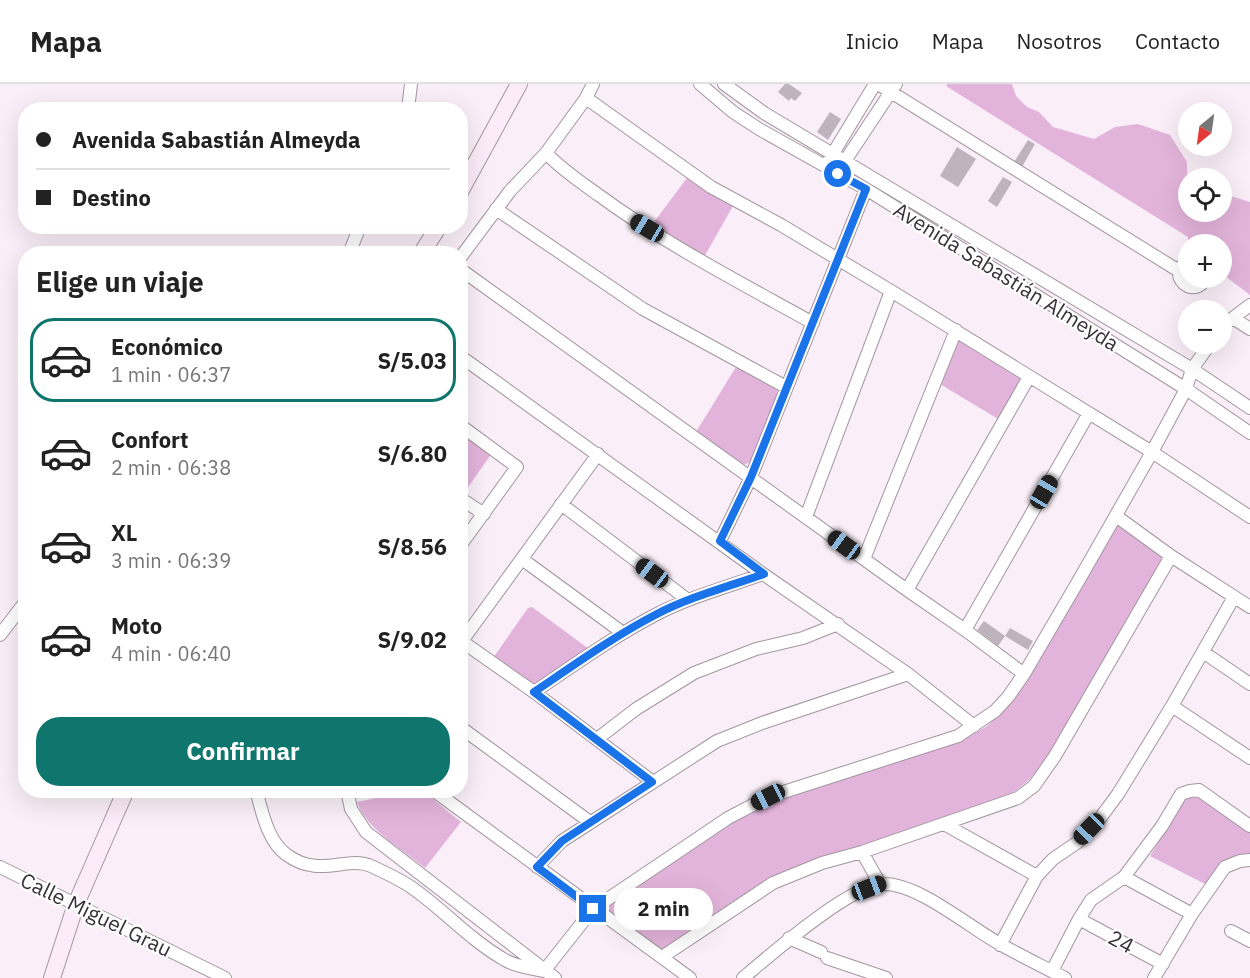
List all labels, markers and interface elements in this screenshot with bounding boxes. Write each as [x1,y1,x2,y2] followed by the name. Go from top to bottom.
[30,23,102,60] text: Mapa
[846,27,899,55] text: Inicio
[932,27,984,55] text: Mapa
[1017,27,1102,55] text: Nosotros
[1135,27,1220,55] text: Contacto
[1178,102,1232,156] north arrow
[1178,102,1232,354] map controls
[72,125,361,154] text: Avenida Sabastián Almeyda
[824,160,851,187] route start
[1178,168,1232,222] button: locate
[72,183,151,212] text: Destino
[889,195,1124,357] street label: Avenida Sabastián Almeyda
[627,211,667,245] car
[1178,234,1232,288] button: +
[36,264,204,299] text: Elige un viaje
[1178,300,1232,354] button: −
[111,332,223,361] text: Económico
[39,333,93,387] icon: car
[378,346,447,375] text: S/5.03
[111,361,231,388] text: 1 min · 06:37
[111,425,189,454] text: Confort
[39,426,93,480] icon: car
[378,439,447,468] text: S/6.80
[111,454,231,481] text: 2 min · 06:38
[1027,472,1061,512] car
[111,518,137,547] text: XL
[39,519,93,573] icon: car
[824,527,864,563] car
[378,532,447,561] text: S/8.56
[111,547,231,574] text: 3 min · 06:39
[632,555,672,591] car
[111,611,162,640] text: Moto
[39,612,93,666] icon: car
[378,625,447,654] text: S/9.02
[111,640,231,667] text: 4 min · 06:40
[36,717,450,786] button: Confirmar
[748,781,788,813] car
[1070,810,1108,848] car
[16,865,177,963] street label: Calle Miguel Grau
[849,873,889,903] car
[614,888,713,930] callout: 2 min
[579,895,606,922] route end
[637,895,690,922] text: 2 min
[1104,923,1139,959] street label: 24

